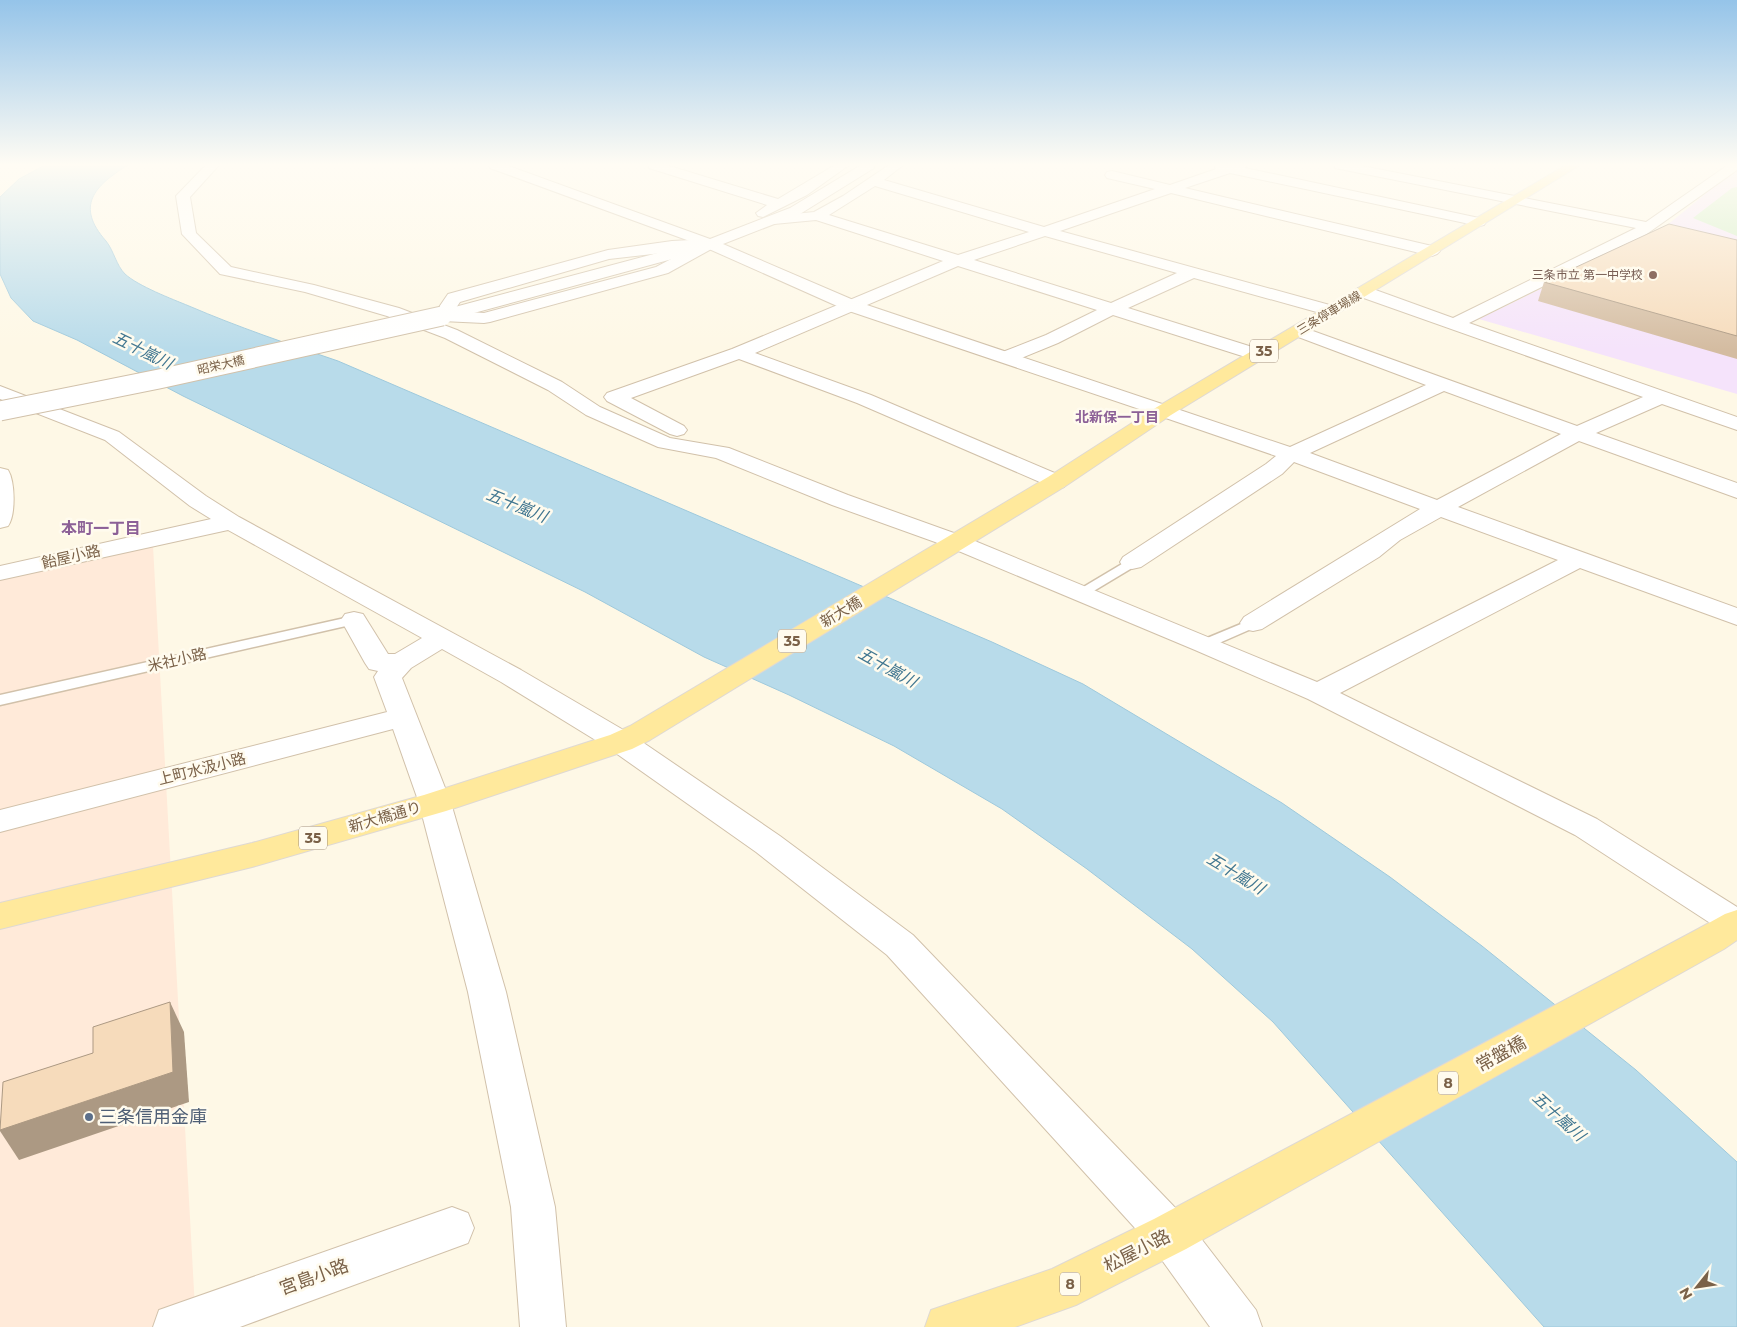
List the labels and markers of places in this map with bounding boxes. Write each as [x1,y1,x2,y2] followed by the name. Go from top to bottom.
[1532,267,1643,282] place label: 三条市立 第一中学校
[1647,269,1659,281] marker: 三条市立 第一中学校
[99,1106,207,1128] place label: 三条信用金庫
[83,1111,95,1123] marker: 三条信用金庫

